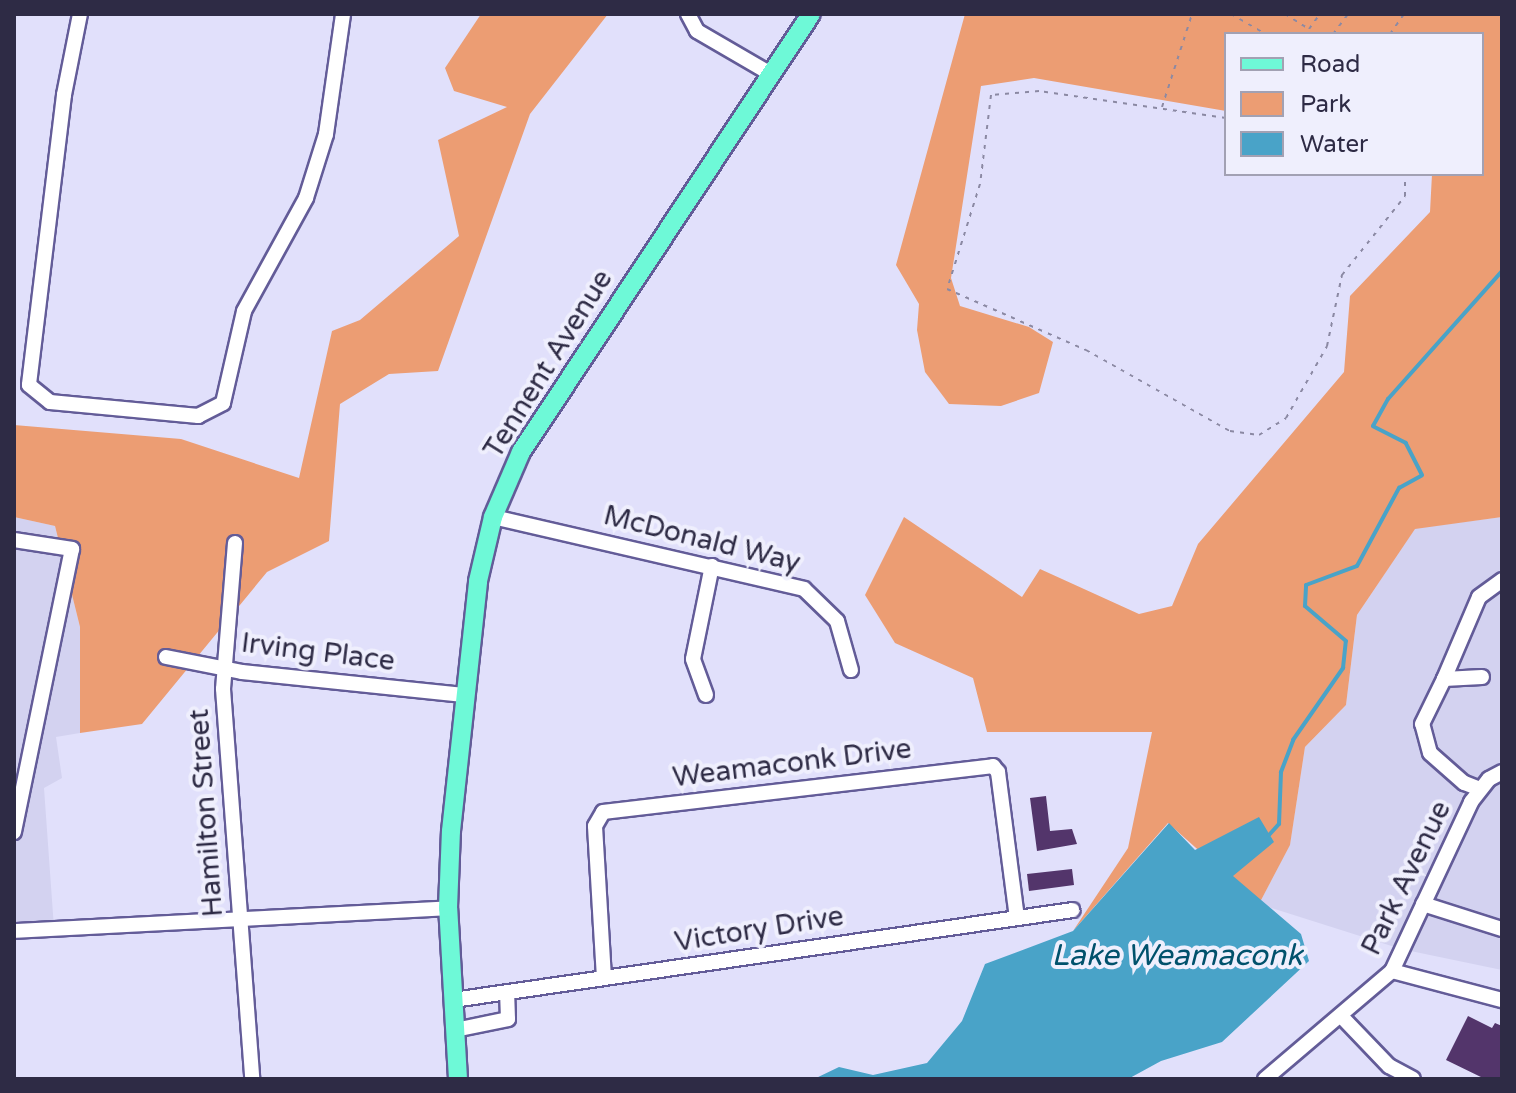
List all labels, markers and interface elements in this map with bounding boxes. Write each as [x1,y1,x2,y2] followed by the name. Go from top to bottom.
[1224,32,1484,176] legend
[1300,50,1360,79] text: Road
[1300,90,1351,119] text: Park
[1300,130,1368,159] text: Water
[477,264,619,464] street label: Tennent Avenue
[600,498,804,580] street label: McDonald Way
[239,626,397,678] street label: Irving Place
[182,708,230,918] street label: Hamilton Street
[671,732,913,794] street label: Weamaconk Drive
[1354,795,1458,961] street label: Park Avenue
[672,899,846,959] street label: Victory Drive
[1052,938,1302,974] water label: Lake Weamaconk

